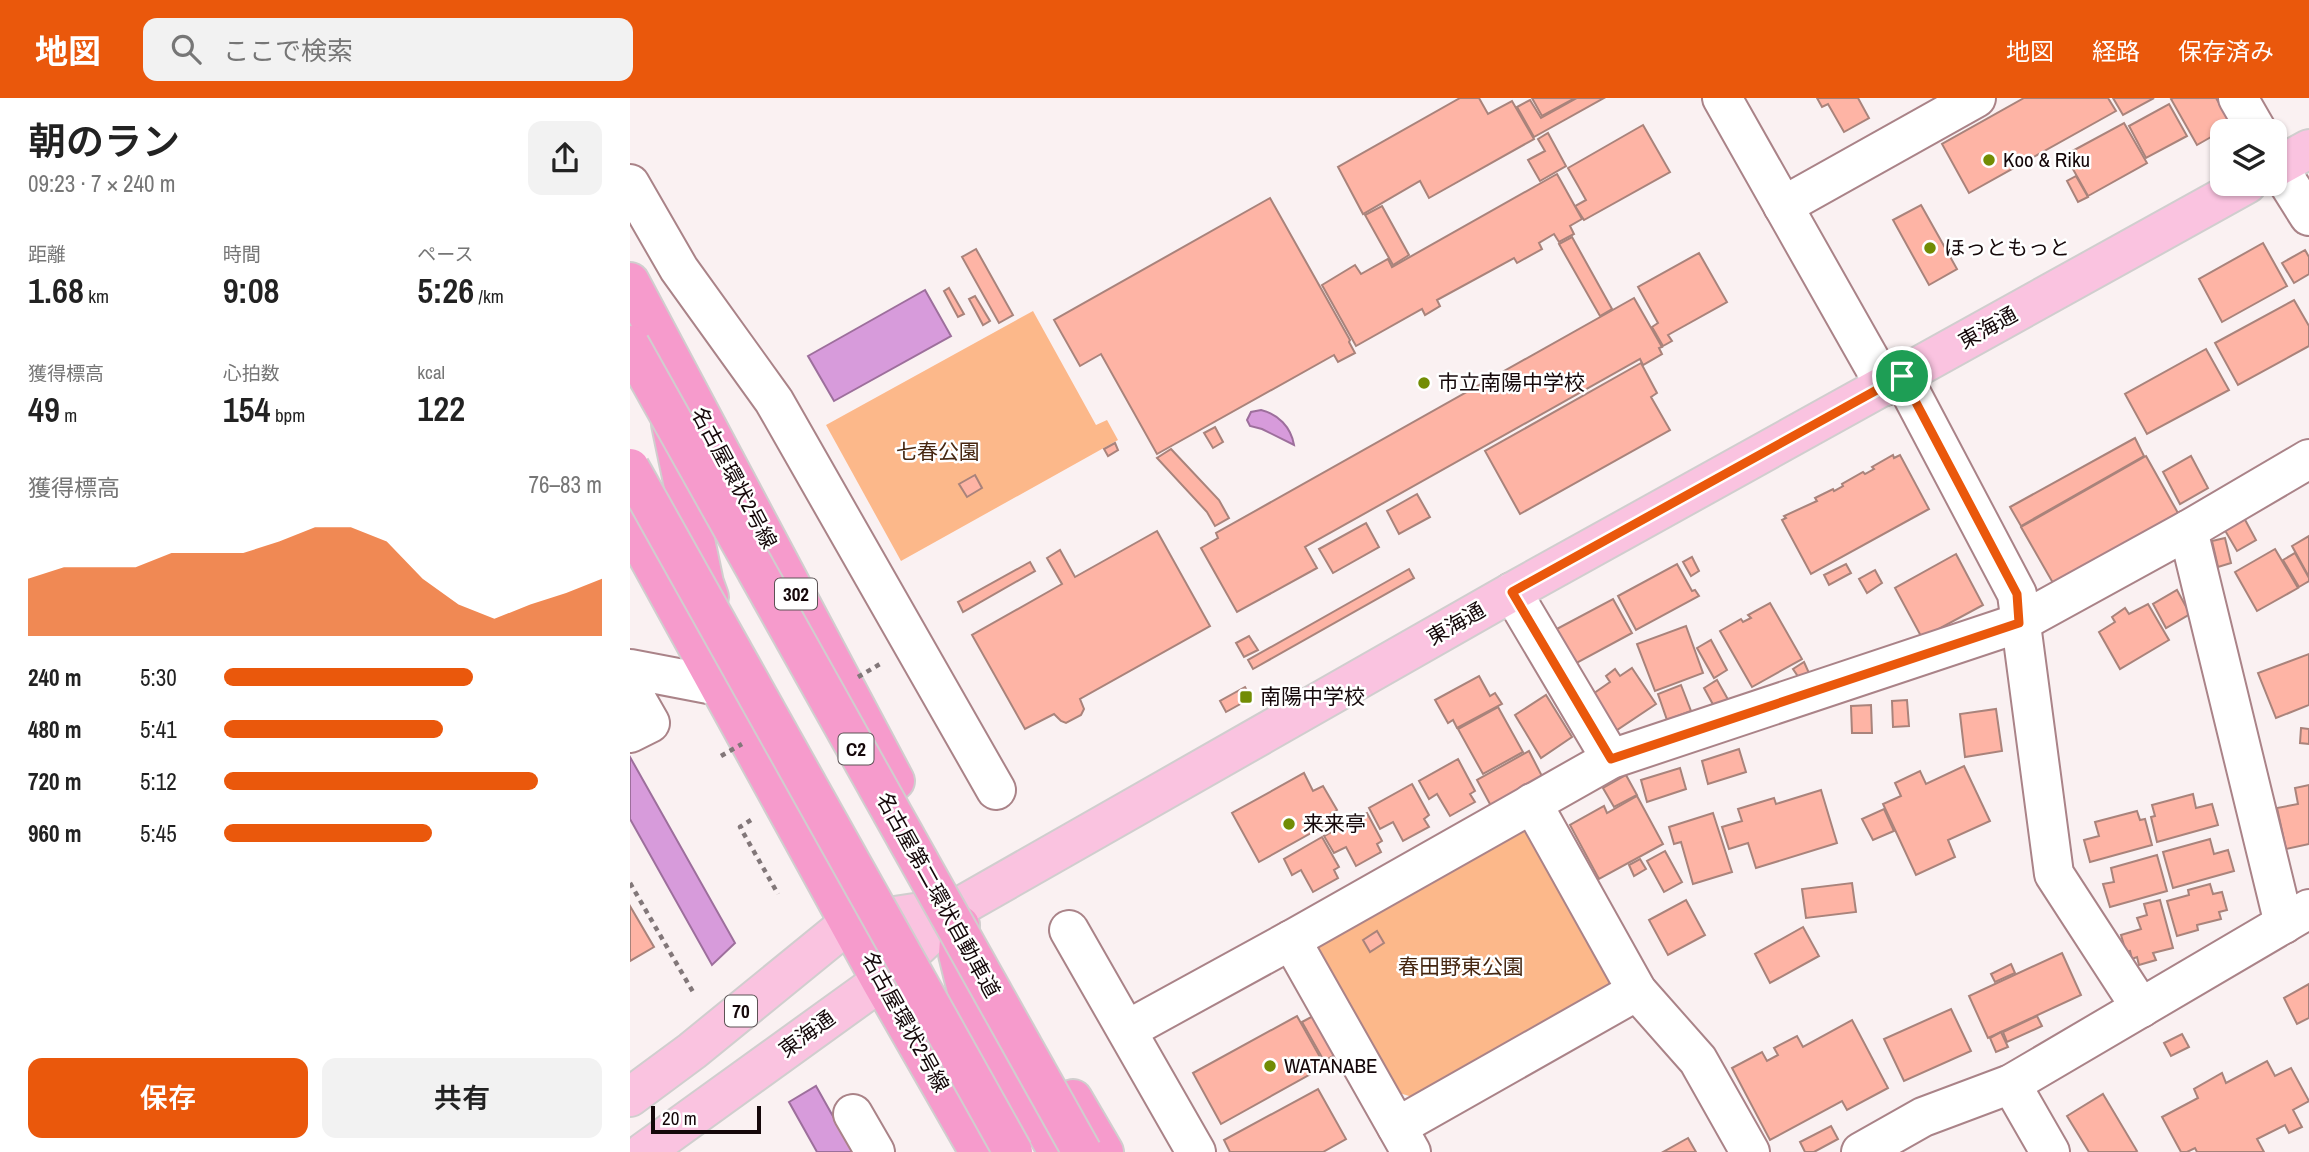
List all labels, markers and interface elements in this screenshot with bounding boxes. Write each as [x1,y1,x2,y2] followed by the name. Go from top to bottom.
[143,18,633,81] search box
[35,29,101,73] text: 地図
[167,30,205,68] icon: search
[223,33,353,68] text: ここで検索
[2006,35,2054,67] text: 地図
[2092,35,2140,67] text: 経路
[2178,35,2274,67] text: 保存済み
[28,116,180,167] text: 朝のラン
[2210,119,2287,196] map controls
[2210,119,2287,196] button: layers
[528,121,602,195] button: share
[2003,145,2090,174] place label: Koo & Riku
[1981,152,1997,168] marker: Koo & Riku
[28,168,175,199] text: 09:23 · 7 × 240 m
[1944,233,2070,262] place label: ほっともっと
[1922,240,1938,256] marker: ほっともっと
[28,241,66,267] text: 距離
[223,241,261,267] text: 時間
[417,241,473,267] text: ペース
[28,267,84,314] text: 1.68
[223,267,280,314] text: 9:08
[417,267,474,314] text: 5:26
[84,283,109,309] text: km
[474,283,504,309] text: /km
[1953,300,2022,356] street label: 東海通
[1872,346,1932,406] pin
[1883,357,1921,395] icon: arrive
[417,359,445,385] text: kcal
[28,360,104,386] text: 獲得標高
[223,360,280,386] text: 心拍数
[1438,368,1585,397] place label: 市立南陽中学校
[1416,375,1432,391] marker: 市立南陽中学校
[417,385,465,432] text: 122
[28,386,60,433] text: 49
[223,386,271,433] text: 154
[60,402,77,428] text: m
[271,402,305,428] text: bpm
[685,402,784,554] street label: 名古屋環状2号線
[896,437,980,466] park label: 七春公園
[529,469,602,500] text: 76–83 m
[28,472,120,503] text: 獲得標高
[775,579,817,610] road number: 302
[1421,595,1490,652] street label: 東海通
[28,662,81,693] text: 240 m
[140,662,177,693] text: 5:30
[1260,682,1365,711] place label: 南陽中学校
[1238,689,1254,705] marker: 南陽中学校
[28,714,81,745] text: 480 m
[140,714,177,745] text: 5:41
[838,734,874,764] road number: C2
[28,766,81,797] text: 720 m
[140,766,177,797] text: 5:12
[870,787,1007,1003] street label: 名古屋第二環状自動車道
[1303,809,1366,838] place label: 来来亭
[1281,816,1297,832] marker: 来来亭
[28,818,81,849] text: 960 m
[140,818,177,849] text: 5:45
[855,946,956,1097] street label: 名古屋環状2号線
[1398,952,1524,981] park label: 春田野東公園
[725,995,757,1026] road number: 70
[773,1003,841,1064] street label: 東海通
[1284,1051,1378,1080] place label: WATANABE
[28,1058,308,1138] button: 保存
[322,1058,602,1138] button: 共有
[1262,1058,1278,1074] marker: WATANABE
[651,1103,761,1135] scale bar
[662,1105,697,1131] text: 20 m

